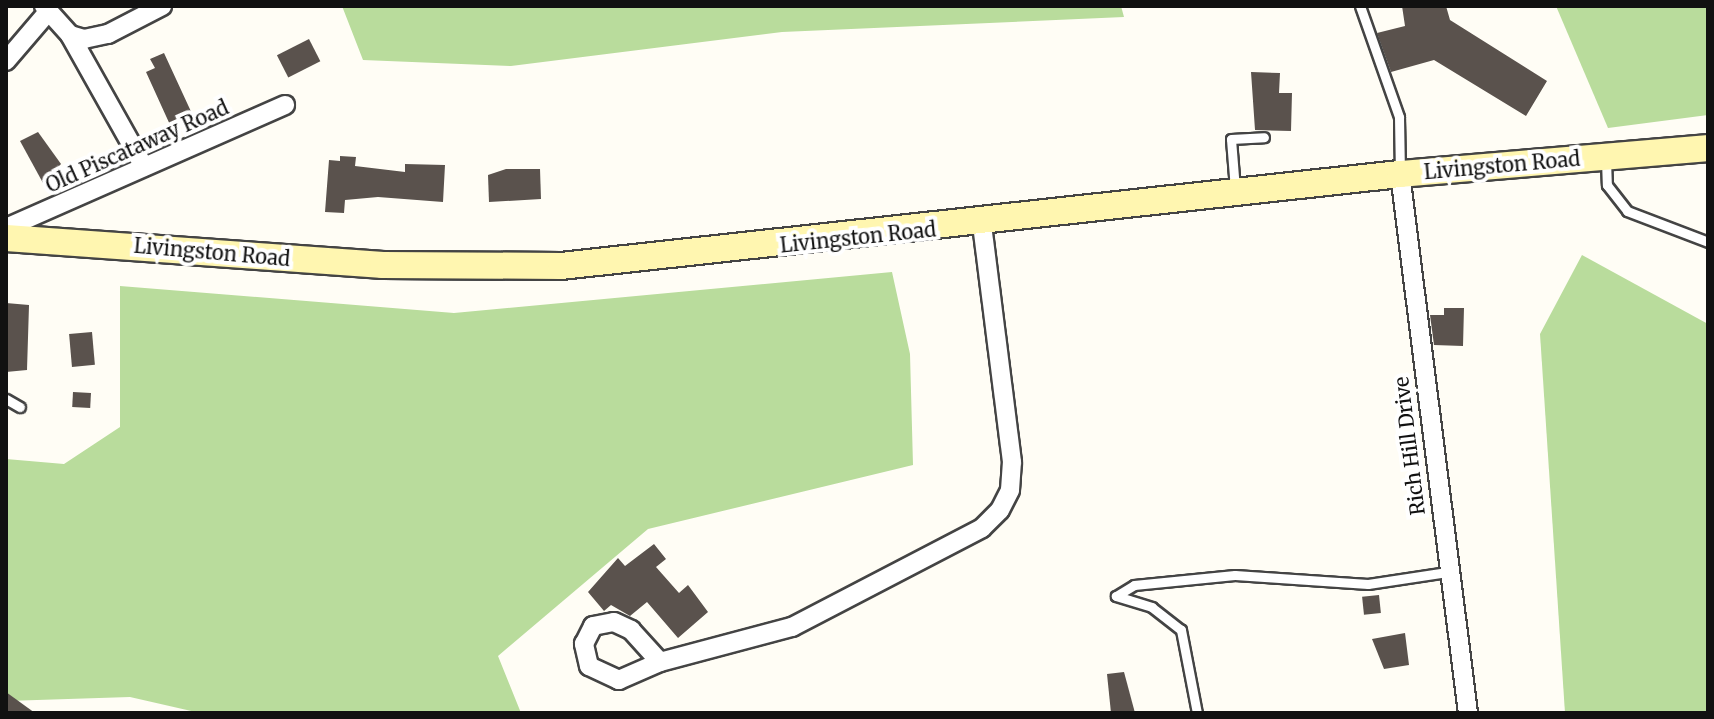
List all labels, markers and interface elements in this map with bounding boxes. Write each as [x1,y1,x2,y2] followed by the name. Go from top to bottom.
[42,95,232,197] street label: Old Piscataway Road
[1423,146,1581,184] street label: Livingston Road
[779,217,937,257] street label: Livingston Road
[133,233,291,271] street label: Livingston Road
[1389,375,1429,517] street label: Rich Hill Drive

